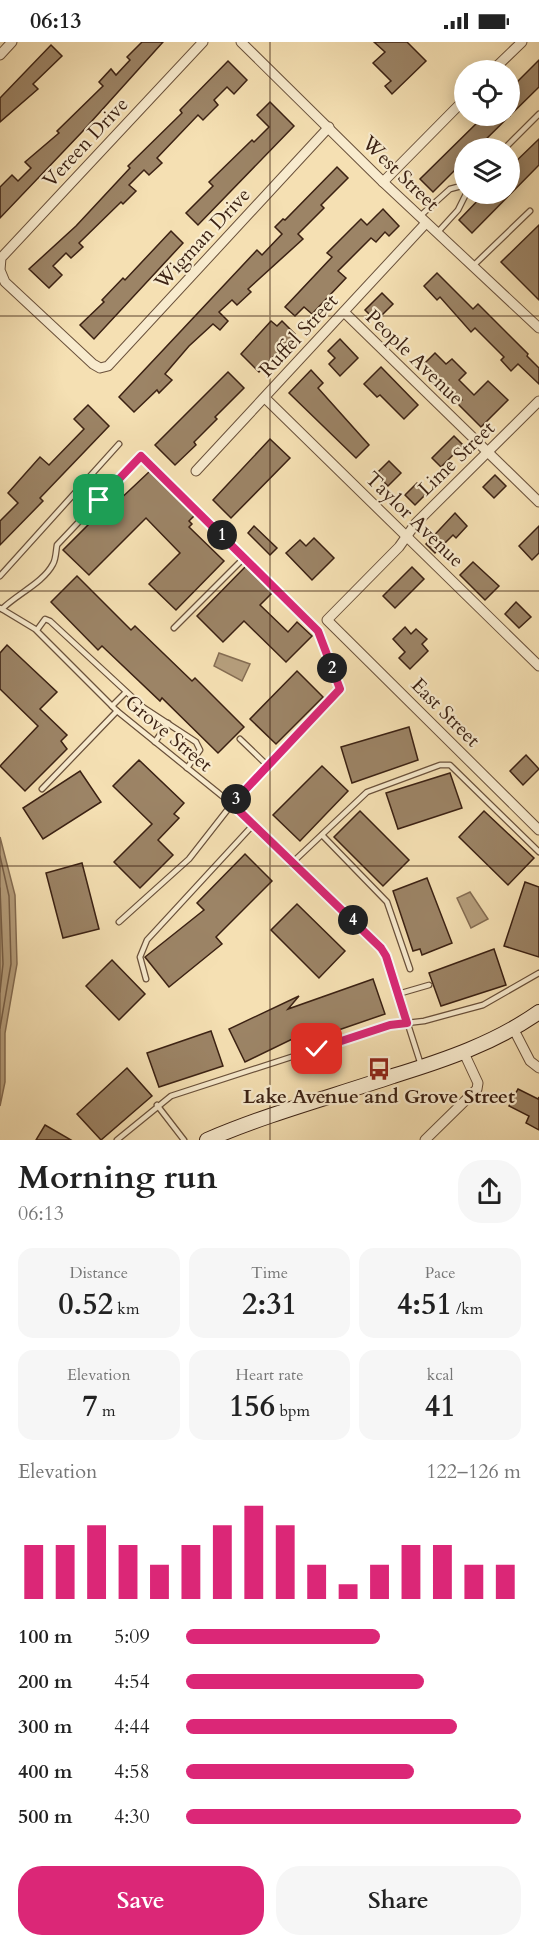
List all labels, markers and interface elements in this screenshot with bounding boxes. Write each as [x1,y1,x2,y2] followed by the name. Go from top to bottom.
[30,6,81,36] text: 06:13
[454,60,520,204] map controls
[454,60,520,126] button: locate
[36,91,134,193] street label: Vereen Drive
[355,129,446,217] street label: West Street
[454,138,520,204] button: layers
[148,182,256,296] street label: Wigman Drive
[253,287,344,383] street label: Ruffel Street
[360,304,470,411] street label: People Avenue
[412,414,501,502] street label: Lime Street
[359,465,470,573] street label: Taylor Avenue
[73,474,124,525] pin
[82,483,115,516] icon: arrive
[207,520,237,550] pin: 1
[218,524,226,546] text: 1
[317,653,347,683] pin: 2
[328,657,336,679] text: 2
[405,672,487,753] street label: East Street
[119,689,219,778] street label: Grove Street
[221,784,251,814] pin: 3
[232,788,240,810] text: 3
[338,905,368,935] pin: 4
[349,909,357,931] text: 4
[291,1023,342,1074] pin
[300,1032,333,1065] icon: check
[366,1056,392,1082] bus stop icon: Lake Avenue and Grove Street
[243,1083,515,1110] place label: Lake Avenue and Grove Street
[18,1155,218,1200] text: Morning run
[458,1160,521,1223] button: share
[18,1200,64,1227] text: 06:13
[70,1262,128,1284] text: Distance
[251,1262,288,1284] text: Time
[425,1262,456,1284] text: Pace
[58,1284,113,1325] text: 0.52
[242,1284,297,1325] text: 2:31
[397,1284,452,1325] text: 4:51
[113,1298,139,1320] text: km
[452,1298,483,1320] text: /km
[67,1364,131,1386] text: Elevation
[236,1364,303,1386] text: Heart rate
[427,1364,454,1386] text: kcal
[82,1386,98,1427] text: 7
[229,1386,275,1427] text: 156
[425,1386,456,1427] text: 41
[98,1400,115,1422] text: m
[275,1400,310,1422] text: bpm
[18,1458,97,1485] text: Elevation
[426,1458,521,1485] text: 122–126 m
[18,1623,73,1650] text: 100 m
[114,1623,150,1650] text: 5:09
[18,1668,73,1695] text: 200 m
[114,1668,150,1695] text: 4:54
[18,1713,73,1740] text: 300 m
[114,1713,150,1740] text: 4:44
[18,1758,73,1785] text: 400 m
[114,1758,150,1785] text: 4:58
[18,1803,73,1830] text: 500 m
[114,1803,150,1830] text: 4:30
[18,1866,264,1935] button: Save
[276,1866,521,1935] button: Share

